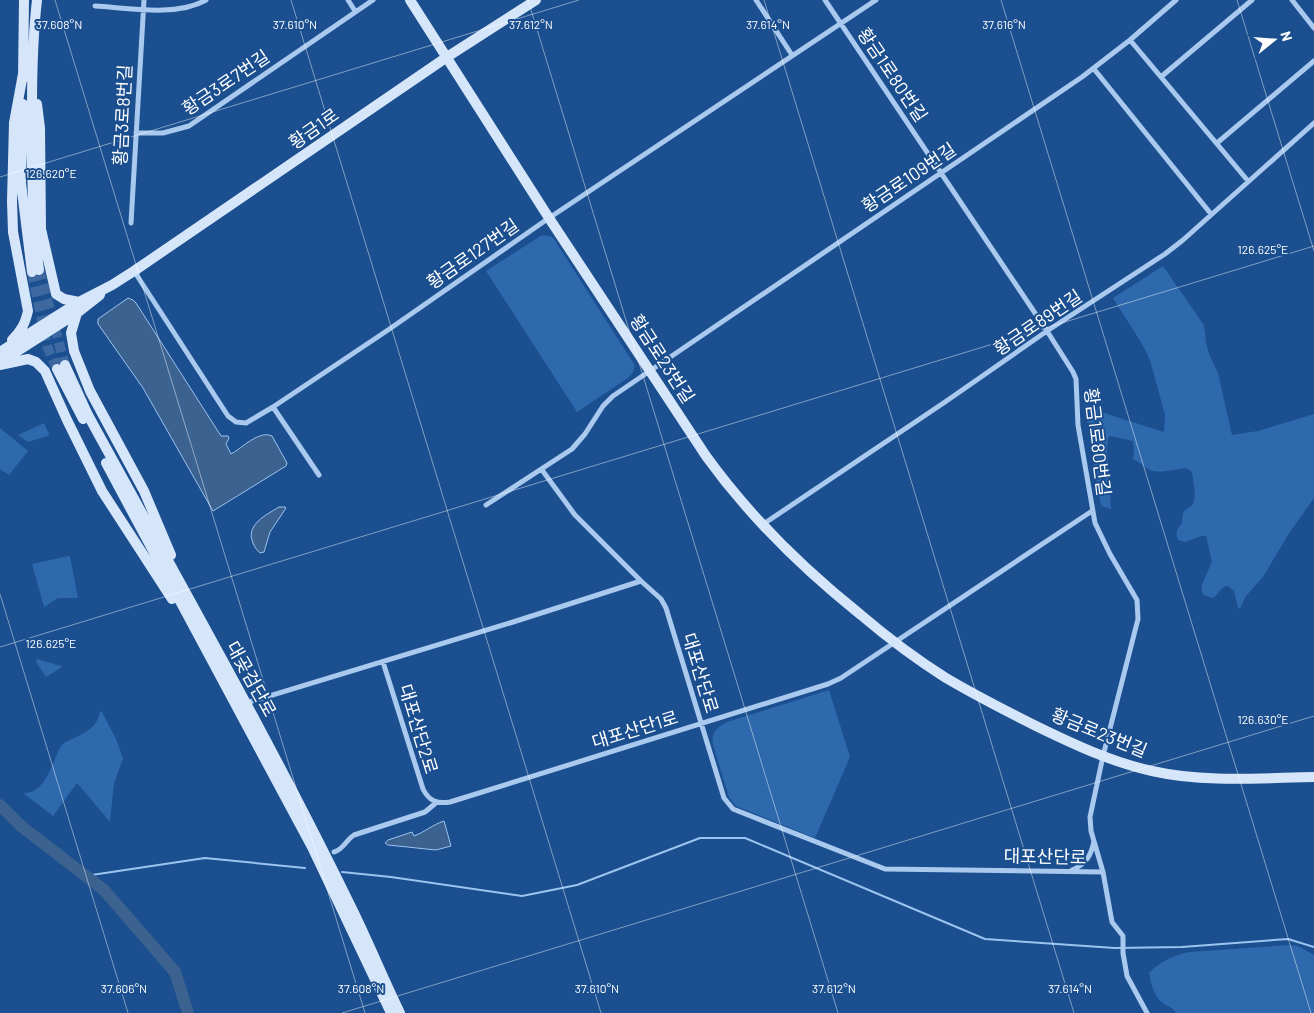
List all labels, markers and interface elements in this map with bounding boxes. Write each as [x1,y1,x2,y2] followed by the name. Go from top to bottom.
[1249,15,1299,65] north arrow
[36,17,82,31] text: 37.608°N
[273,17,317,31] text: 37.610°N
[509,17,553,31] text: 37.612°N
[746,17,790,31] text: 37.614°N
[982,17,1026,31] text: 37.616°N
[853,23,932,126] street label: 황금1로80번길
[1277,29,1296,43] text: N
[178,45,273,119] street label: 황금3로7번길
[108,64,136,166] street label: 황금3로8번길
[284,103,343,153] street label: 황금1로
[857,138,960,217] street label: 황금로109번길
[25,166,77,180] text: 126.620°E
[422,213,523,293] street label: 황금로127번길
[1238,242,1288,256] text: 126.625°E
[989,285,1086,360] street label: 황금로89번길
[626,310,700,407] street label: 황금로23번길
[1080,387,1116,497] street label: 황금1로80번길
[678,630,724,716] street label: 대포산단로
[26,636,76,650] text: 126.625°E
[222,637,282,720] street label: 대곶검단로
[395,681,443,776] street label: 대포산단2로
[1048,703,1151,761] street label: 황금로23번길
[589,705,681,753] street label: 대포산단1로
[1237,712,1289,726] text: 126.630°E
[1003,844,1087,868] street label: 대포산단로
[101,981,147,995] text: 37.606°N
[338,981,384,995] text: 37.608°N
[575,981,619,995] text: 37.610°N
[812,981,856,995] text: 37.612°N
[1048,981,1092,995] text: 37.614°N

